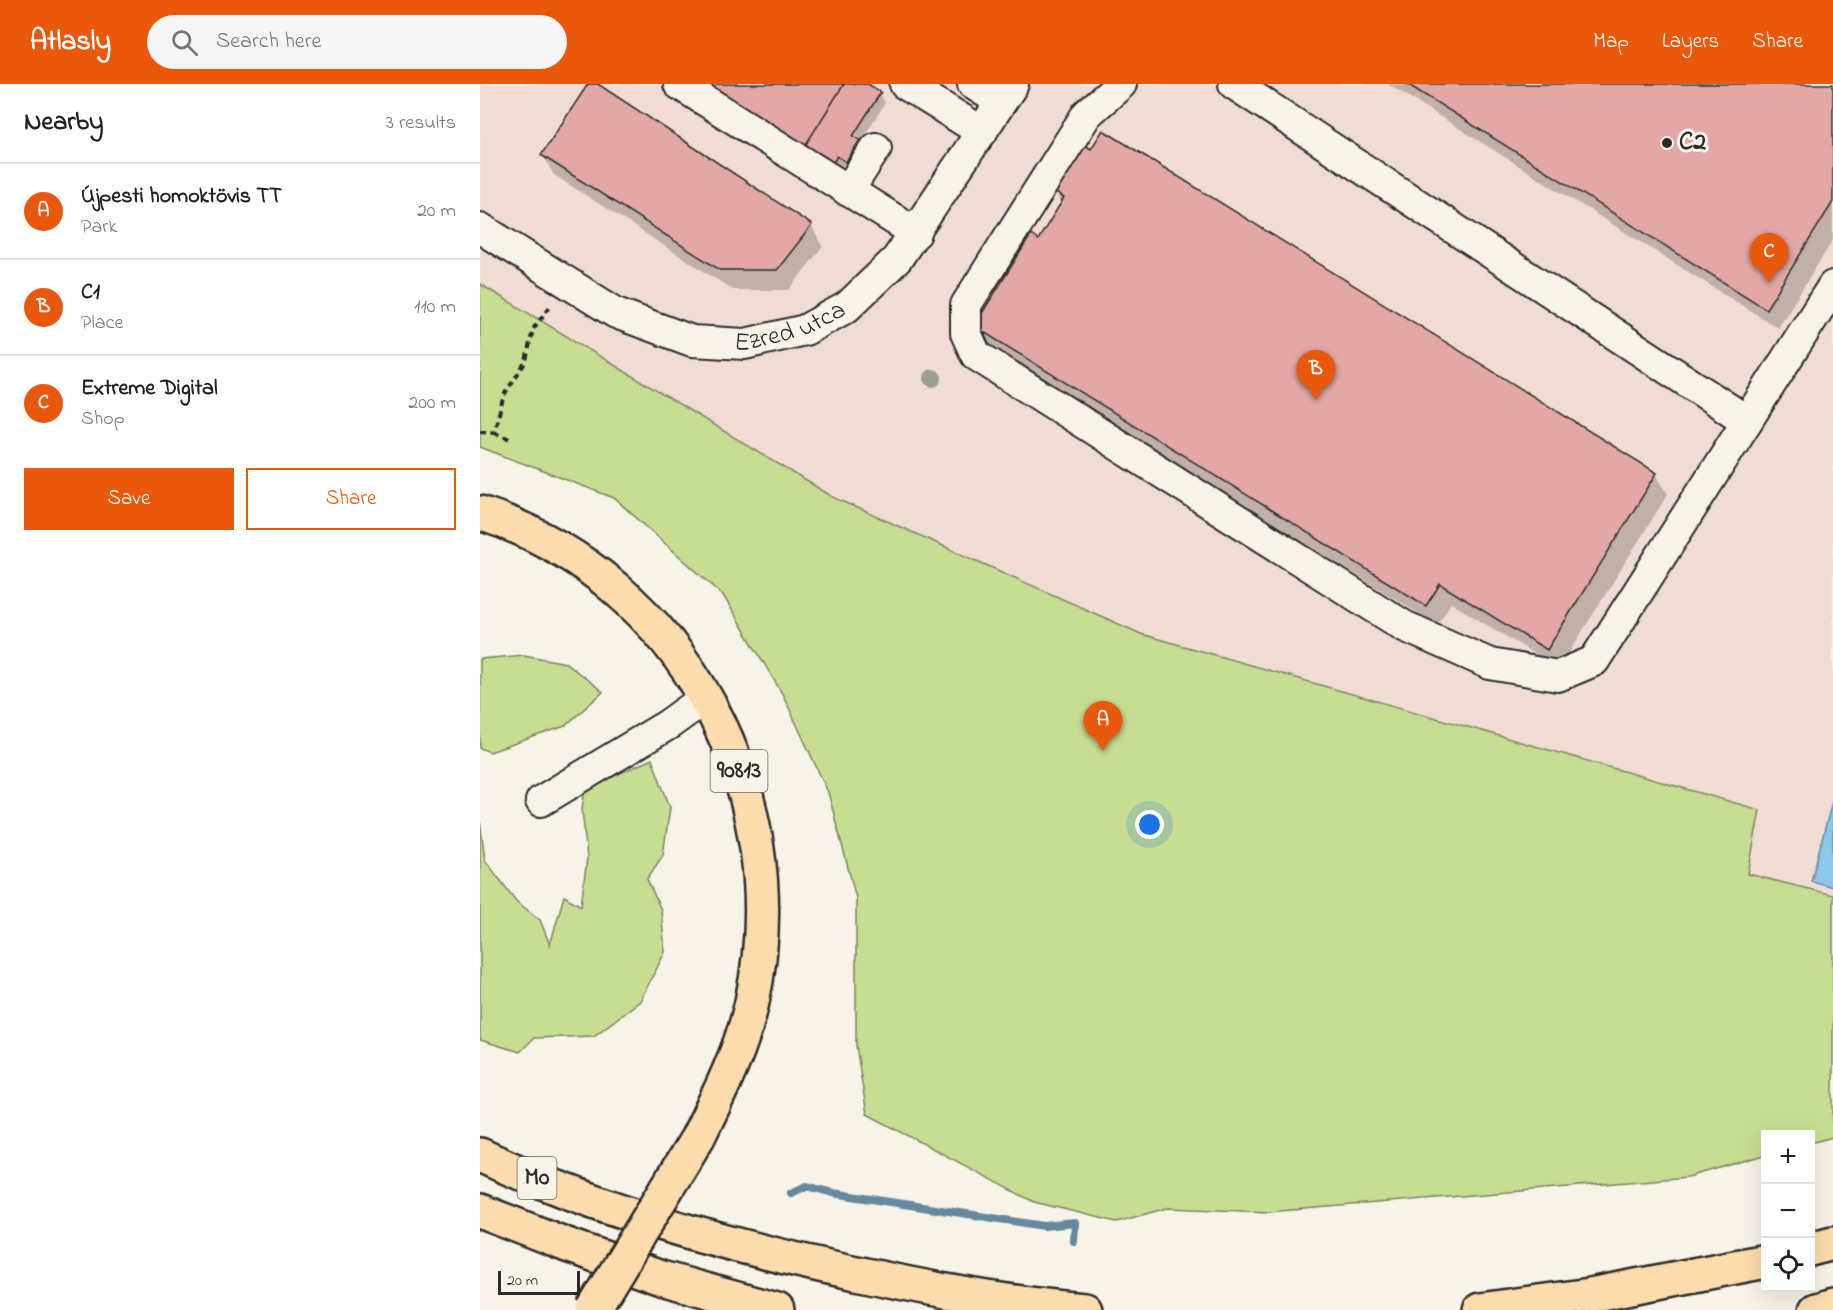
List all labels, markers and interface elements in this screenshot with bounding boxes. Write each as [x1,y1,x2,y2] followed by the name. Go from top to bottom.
[147,15,567,69] search box
[30,22,111,63] text: Atlasly
[168,26,201,59] icon: search
[216,26,321,58] text: Search here
[1593,27,1629,57] text: Map
[1662,27,1719,57] text: Layers
[1752,27,1803,57] text: Share
[24,104,103,142] text: Nearby
[386,109,456,138] text: 3 results
[1679,124,1706,162] place label: C2
[1660,136,1674,150] marker: C2
[81,181,282,213] text: Újpesti homoktövis TT
[37,197,50,226] text: A
[417,197,456,226] text: 20 m
[81,213,117,242] text: Park
[1750,234,1788,283] pin: C
[81,277,100,309] text: C1
[733,292,853,363] street label: Ezred utca
[37,293,50,322] text: B
[414,293,456,322] text: 110 m
[81,309,123,338] text: Place
[1296,350,1336,400] pin: B
[81,373,218,405] text: Extreme Digital
[38,389,49,418] text: C
[408,389,456,418] text: 200 m
[81,405,125,434] text: Shop
[24,468,234,530] button: Save
[246,468,456,530] button: Share
[1084,702,1122,751] pin: A
[710,750,768,792] road number: 90813
[1135,810,1164,839] your location
[1761,1130,1815,1292] map controls
[1761,1130,1815,1184] button: +
[518,1157,556,1199] road number: M0
[1761,1184,1815,1238] button: −
[1761,1238,1815,1292] button: locate
[498,1268,580,1296] scale bar
[507,1269,538,1293] text: 20 m

